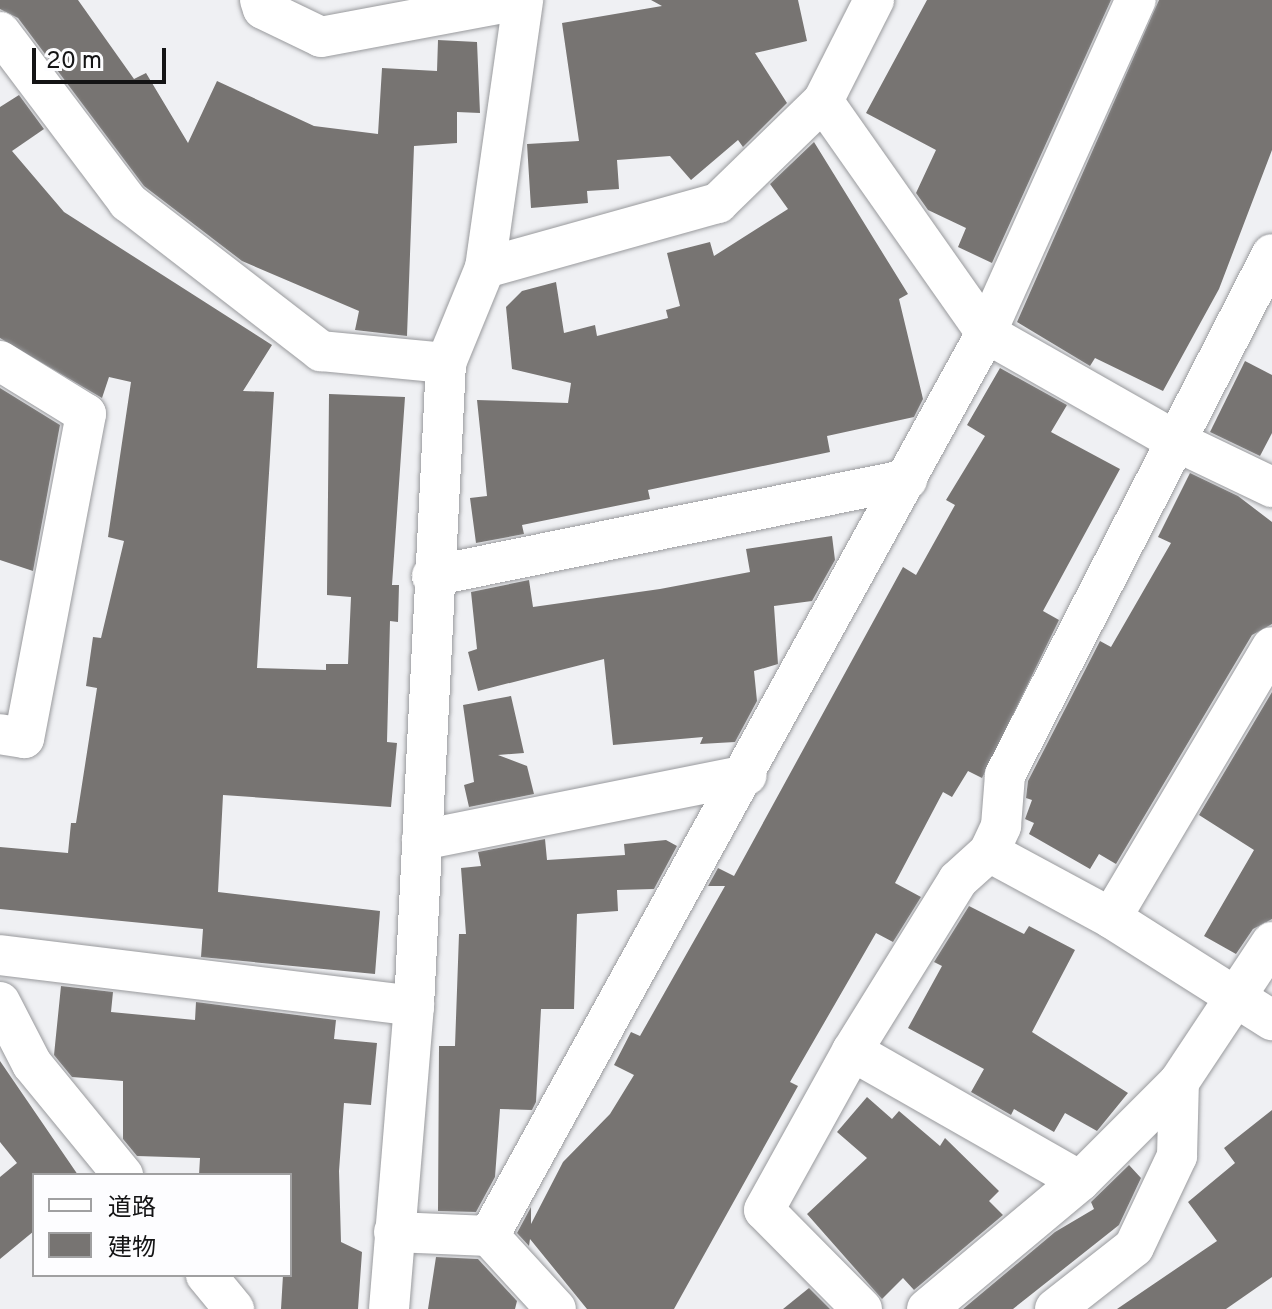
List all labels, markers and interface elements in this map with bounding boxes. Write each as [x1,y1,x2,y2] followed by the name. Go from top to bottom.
[36,32,170,82] scale bar
[46,47,102,77] text: 20 m
[32,1173,292,1277] legend
[108,1194,156,1224] text: 道路
[108,1234,156,1264] text: 建物

